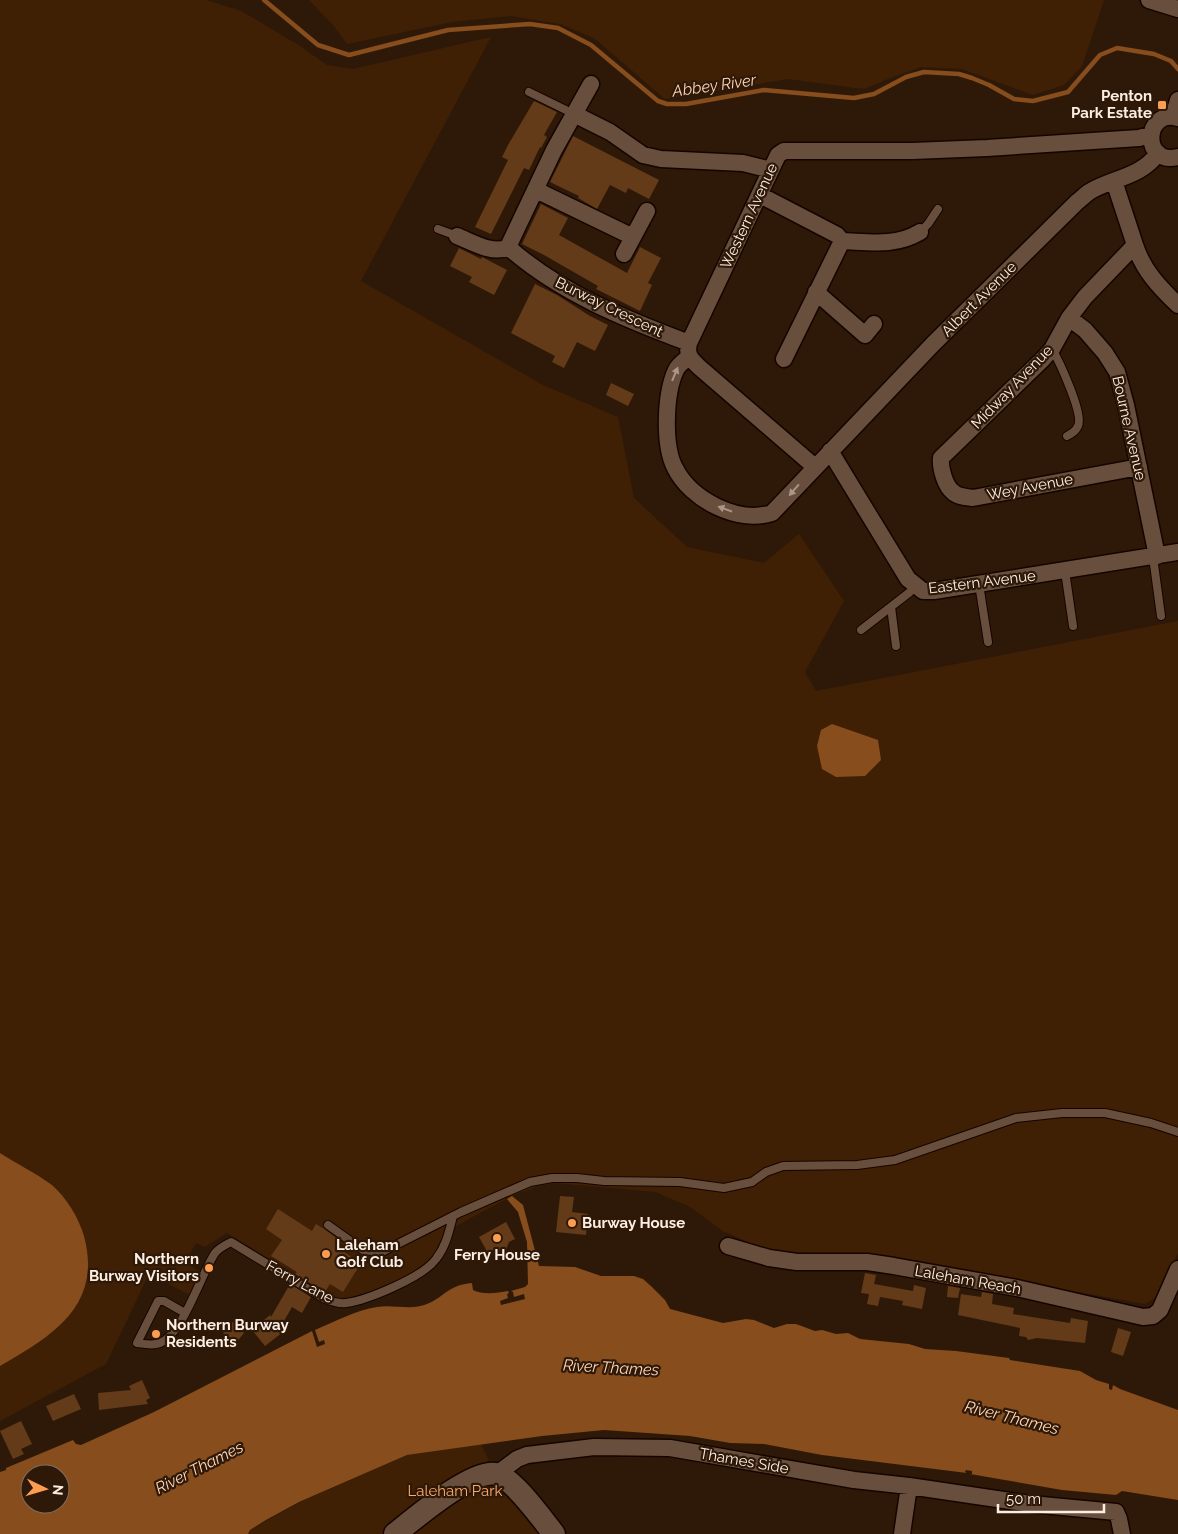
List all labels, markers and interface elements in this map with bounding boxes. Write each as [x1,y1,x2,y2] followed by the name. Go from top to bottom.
[670,70,758,101] water label: Abbey River
[1071,87,1152,122] place label: Penton Park Estate
[1156,99,1168,111] marker: Penton Park Estate
[717,160,781,272] street label: Western Avenue
[938,258,1020,340] street label: Albert Avenue
[552,273,666,341] street label: Burway Crescent
[968,341,1057,433] street label: Midway Avenue
[671,366,679,381] one-way arrow
[1108,374,1150,482] street label: Bourne Avenue
[986,470,1075,504] street label: Wey Avenue
[788,484,800,496] one-way arrow
[717,505,732,513] one-way arrow
[927,566,1037,598] street label: Eastern Avenue
[582,1214,685,1232] place label: Burway House
[566,1217,578,1229] marker: Burway House
[491,1232,503,1244] marker: Ferry House
[336,1236,404,1271] place label: Laleham Golf Club
[454,1246,540,1264] place label: Ferry House
[320,1248,332,1260] marker: Laleham Golf Club
[89,1250,199,1285] place label: Northern Burway Visitors
[263,1257,337,1307] street label: Ferry Lane
[203,1262,215,1274] marker: Northern Burway Visitors
[913,1262,1023,1298] street label: Laleham Reach
[166,1316,289,1351] place label: Northern Burway Residents
[150,1328,162,1340] marker: Northern Burway Residents
[562,1355,660,1380] water label: River Thames
[963,1397,1061,1438] water label: River Thames
[152,1437,247,1498] water label: River Thames
[698,1444,790,1478] street label: Thames Side
[20,1464,70,1514] north arrow
[408,1482,503,1500] park label: Laleham Park
[998,1482,1104,1514] scale bar
[50,1484,66,1496] text: N
[1006,1490,1041,1508] text: 50 m

